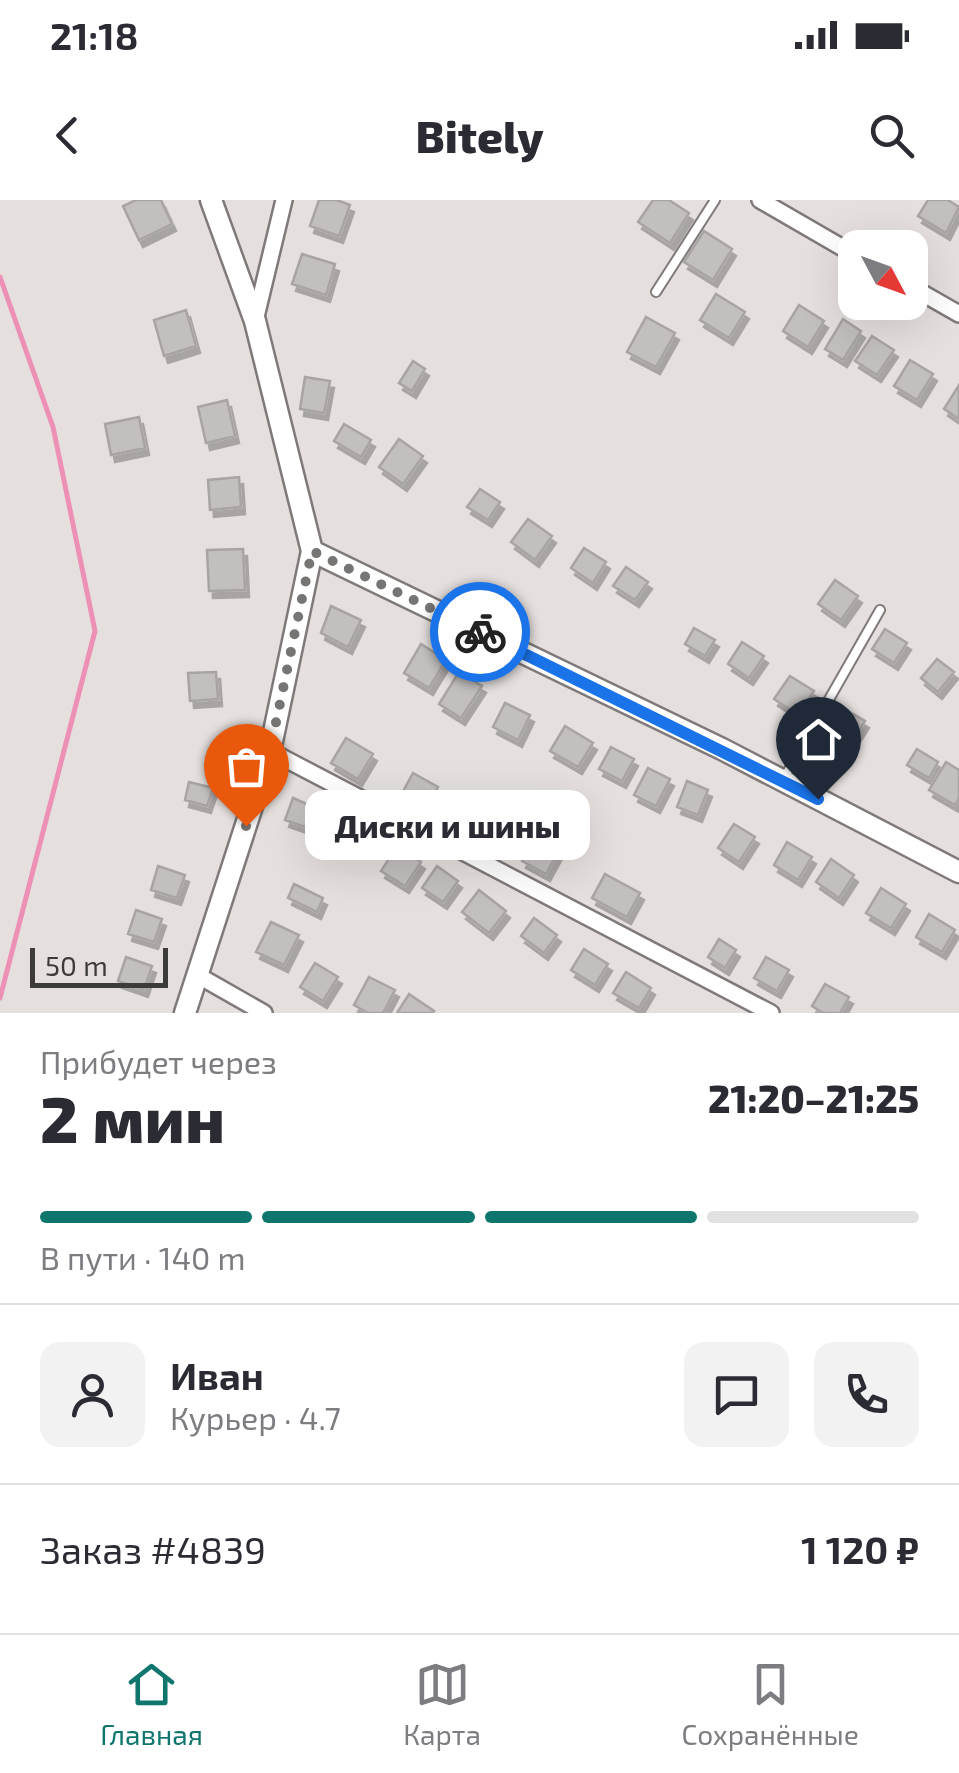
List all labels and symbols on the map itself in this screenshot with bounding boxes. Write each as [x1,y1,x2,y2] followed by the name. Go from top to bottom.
[838,230,928,320] north arrow
[430,582,530,682] courier
[776,697,861,800] pin
[204,724,289,827] pin
[306,791,591,861] callout: Диски и шины
[30,943,168,988] scale bar

